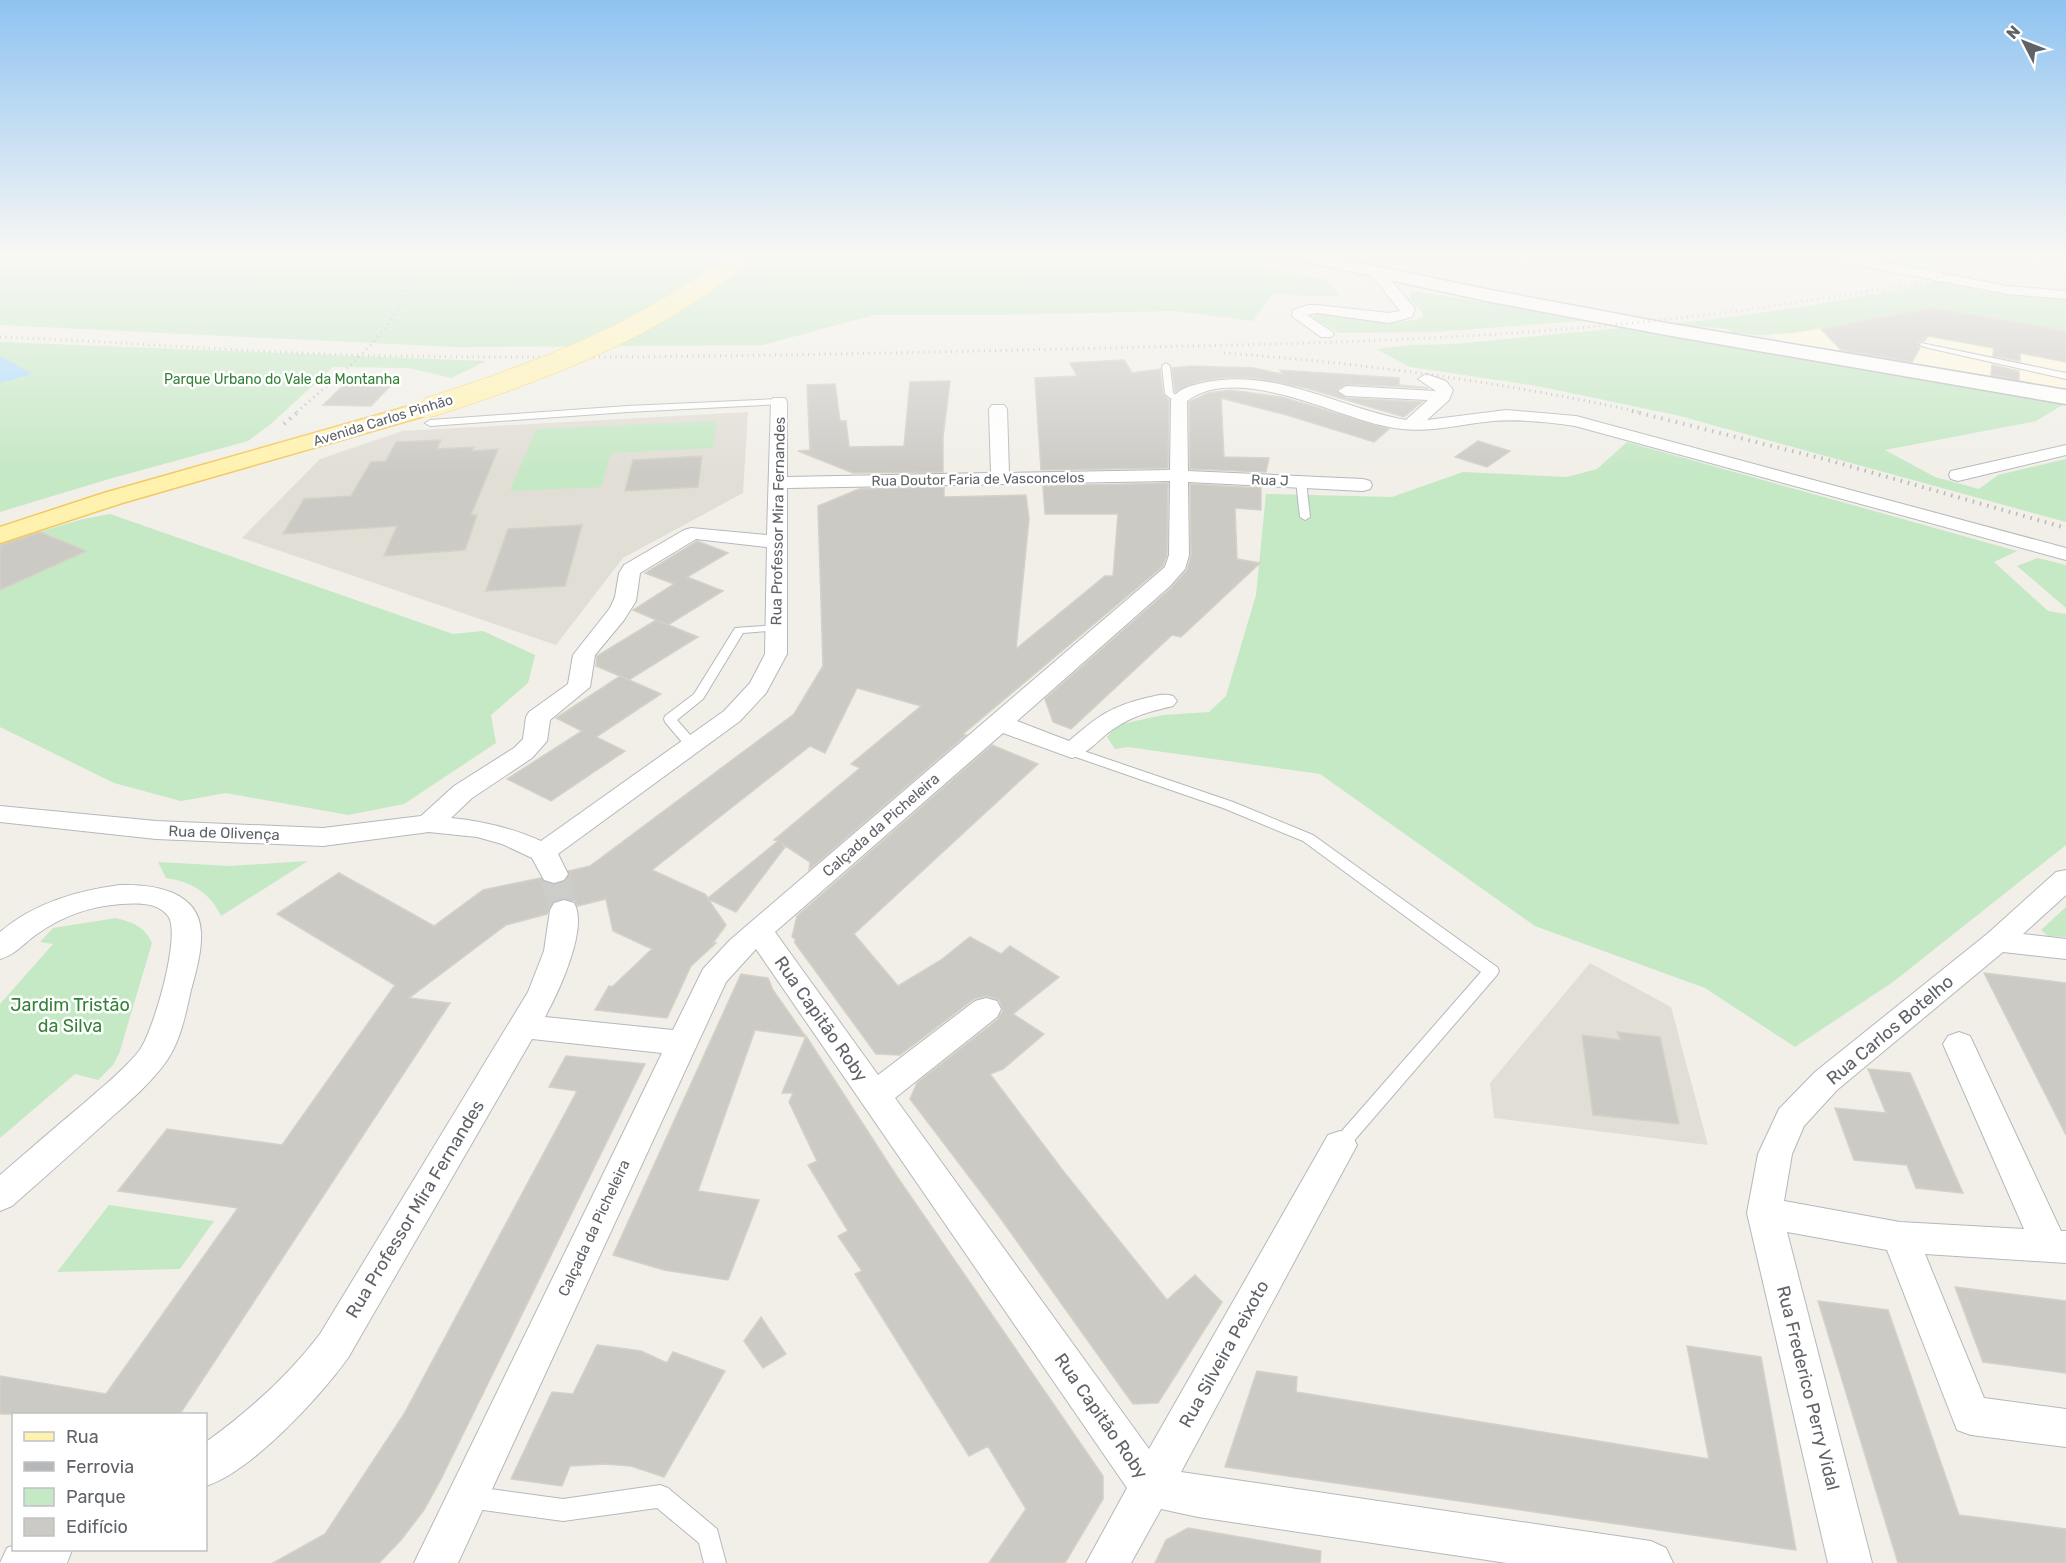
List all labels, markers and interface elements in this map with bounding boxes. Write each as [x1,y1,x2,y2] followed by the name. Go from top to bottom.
[1994,12,2054,72] north arrow
[2002,22,2024,43] text: N
[164,371,400,388] park label: Parque Urbano do Vale da Montanha
[311,391,455,450] street label: Avenida Carlos Pinhão
[767,416,789,625] street label: Rua Professor Mira Fernandes
[871,469,1085,490] street label: Rua Doutor Faria de Vasconcelos
[1251,471,1289,490] street label: Rua J
[819,769,943,881] street label: Calçada da Picheleira
[168,822,280,844] street label: Rua de Olivença
[770,952,872,1086] street label: Rua Capitão Roby
[1822,970,1958,1090] street label: Rua Carlos Botelho
[10,994,130,1037] park label: Jardim Tristão da Silva
[341,1096,489,1322] street label: Rua Professor Mira Fernandes
[554,1157,634,1299] street label: Calçada da Picheleira
[1174,1277,1274,1431] street label: Rua Silveira Peixoto
[1772,1283,1844,1493] street label: Rua Frederico Perry Vidal
[1050,1349,1152,1483] street label: Rua Capitão Roby
[12,1413,207,1551] legend
[66,1426,99,1448] text: Rua
[66,1456,134,1478] text: Ferrovia
[66,1486,126,1508] text: Parque
[66,1516,128,1538] text: Edifício

